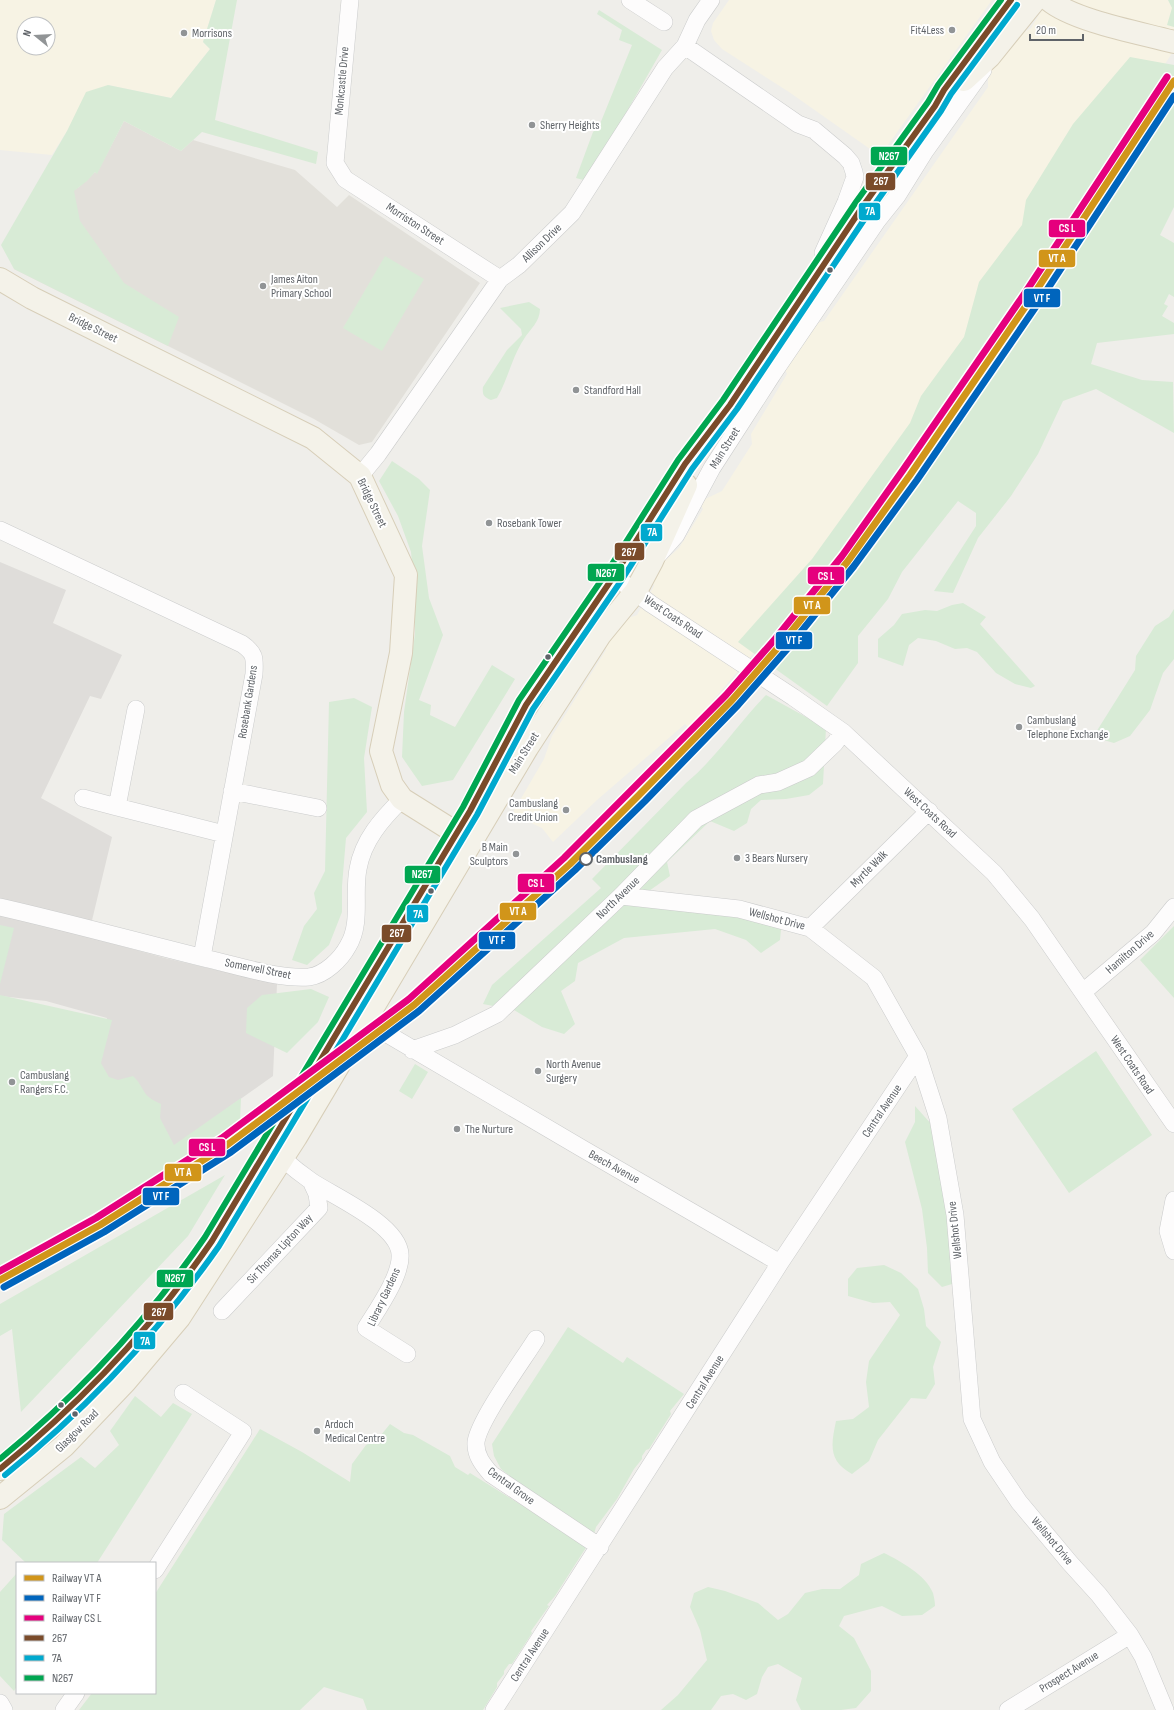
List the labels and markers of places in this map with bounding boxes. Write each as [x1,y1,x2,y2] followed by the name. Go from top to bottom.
[911,23,944,38] place label: Fit4Less
[947,25,957,35] marker: Fit4Less
[192,26,232,41] place label: Morrisons
[179,28,189,38] marker: Morrisons
[540,118,600,133] place label: Sherry Heights
[527,120,537,130] marker: Sherry Heights
[825,265,835,275] unlabelled marker
[270,272,331,301] place label: James Aiton Primary School
[258,281,268,291] marker: James Aiton Primary School
[584,383,641,398] place label: Standford Hall
[571,385,581,395] marker: Standford Hall
[497,516,562,531] place label: Rosebank Tower
[484,518,494,528] marker: Rosebank Tower
[543,652,553,662] unlabelled marker
[1027,713,1109,742] place label: Cambuslang Telephone Exchange
[1014,722,1024,732] marker: Cambuslang Telephone Exchange
[508,796,558,825] place label: Cambuslang Credit Union
[561,805,571,815] marker: Cambuslang Credit Union
[470,840,508,869] place label: B Main Sculptors
[511,849,521,859] marker: B Main Sculptors
[745,851,808,866] place label: 3 Bears Nursery
[579,852,593,866] marker: Cambuslang
[596,852,648,867] place label: Cambuslang
[732,853,742,863] marker: 3 Bears Nursery
[426,886,436,896] unlabelled marker
[546,1057,601,1086] place label: North Avenue Surgery
[533,1066,543,1076] marker: North Avenue Surgery
[20,1068,69,1097] place label: Cambuslang Rangers F.C.
[7,1077,17,1087] marker: Cambuslang Rangers F.C.
[465,1122,513,1137] place label: The Nurture
[452,1124,462,1134] marker: The Nurture
[56,1400,66,1410] unlabelled marker
[70,1409,80,1419] unlabelled marker
[324,1417,385,1446] place label: Ardoch Medical Centre
[312,1426,322,1436] marker: Ardoch Medical Centre

